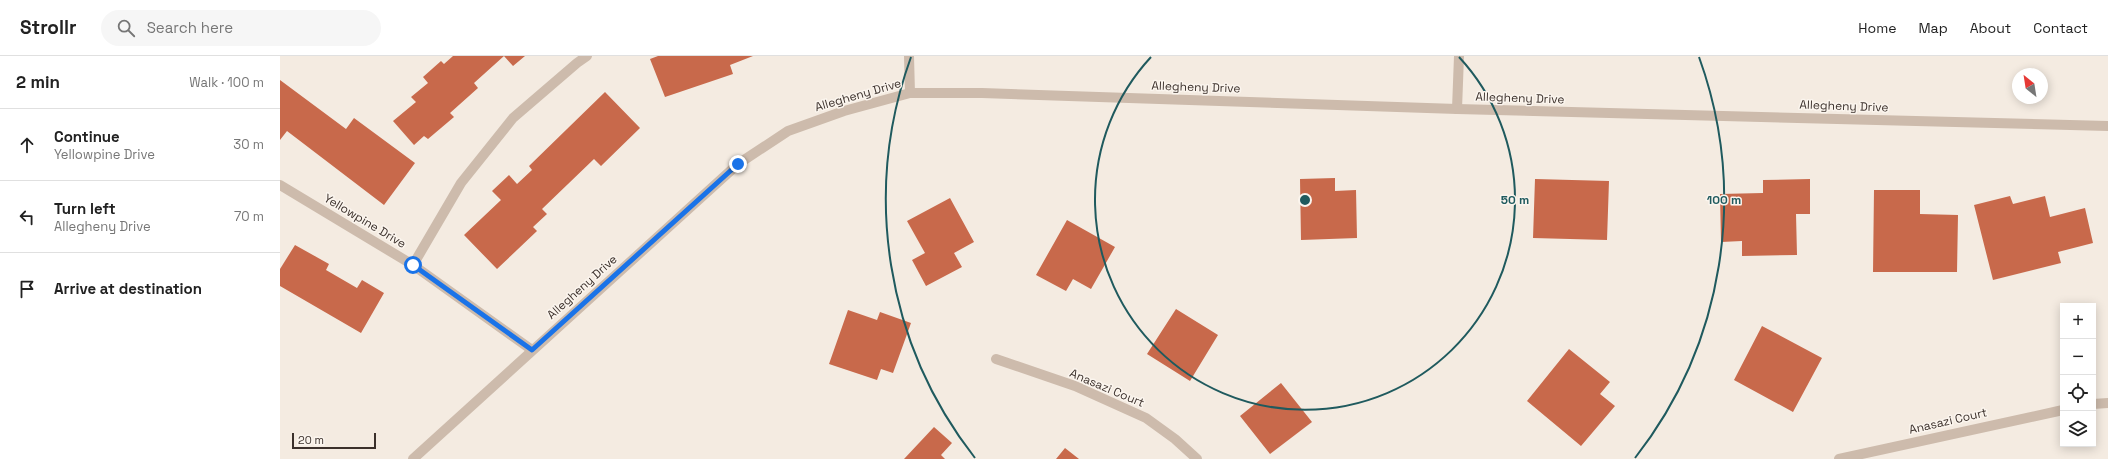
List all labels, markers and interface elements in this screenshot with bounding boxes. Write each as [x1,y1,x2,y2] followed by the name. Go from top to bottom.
[101,10,381,46] search box
[20,15,77,40] text: Strollr
[115,17,137,39] icon: search
[147,18,233,37] text: Search here
[1858,19,1896,37] text: Home
[1918,19,1948,37] text: Map
[1970,19,2011,37] text: About
[2033,19,2088,37] text: Contact
[2012,68,2048,104] north arrow
[16,71,60,93] text: 2 min
[189,74,264,91] text: Walk · 100 m
[813,75,903,115] street label: Allegheny Drive
[1151,77,1241,97] street label: Allegheny Drive
[1475,88,1565,108] street label: Allegheny Drive
[1799,96,1889,116] street label: Allegheny Drive
[54,127,120,146] text: Continue
[16,134,38,156] icon: ahead
[233,136,264,153] text: 30 m
[54,146,155,163] text: Yellowpine Drive
[729,155,747,173] route end
[321,190,409,252] street label: Yellowpine Drive
[1501,192,1529,208] text: 50 m
[1707,192,1741,208] text: 100 m
[1298,193,1312,207] centre of rings
[54,199,116,218] text: Turn left
[16,206,38,228] icon: left
[234,208,264,225] text: 70 m
[54,218,151,235] text: Allegheny Drive
[544,251,620,323] street label: Allegheny Drive
[404,256,422,274] route start
[16,278,38,300] icon: arrive
[54,279,202,298] text: Arrive at destination
[2060,303,2096,447] map controls
[2060,303,2096,339] button: +
[2060,339,2096,375] button: −
[1067,365,1147,411] street label: Anasazi Court
[2060,375,2096,411] button: locate
[1907,404,1989,438] street label: Anasazi Court
[2060,411,2096,447] button: layers
[292,431,376,450] scale bar
[298,433,324,447] text: 20 m

